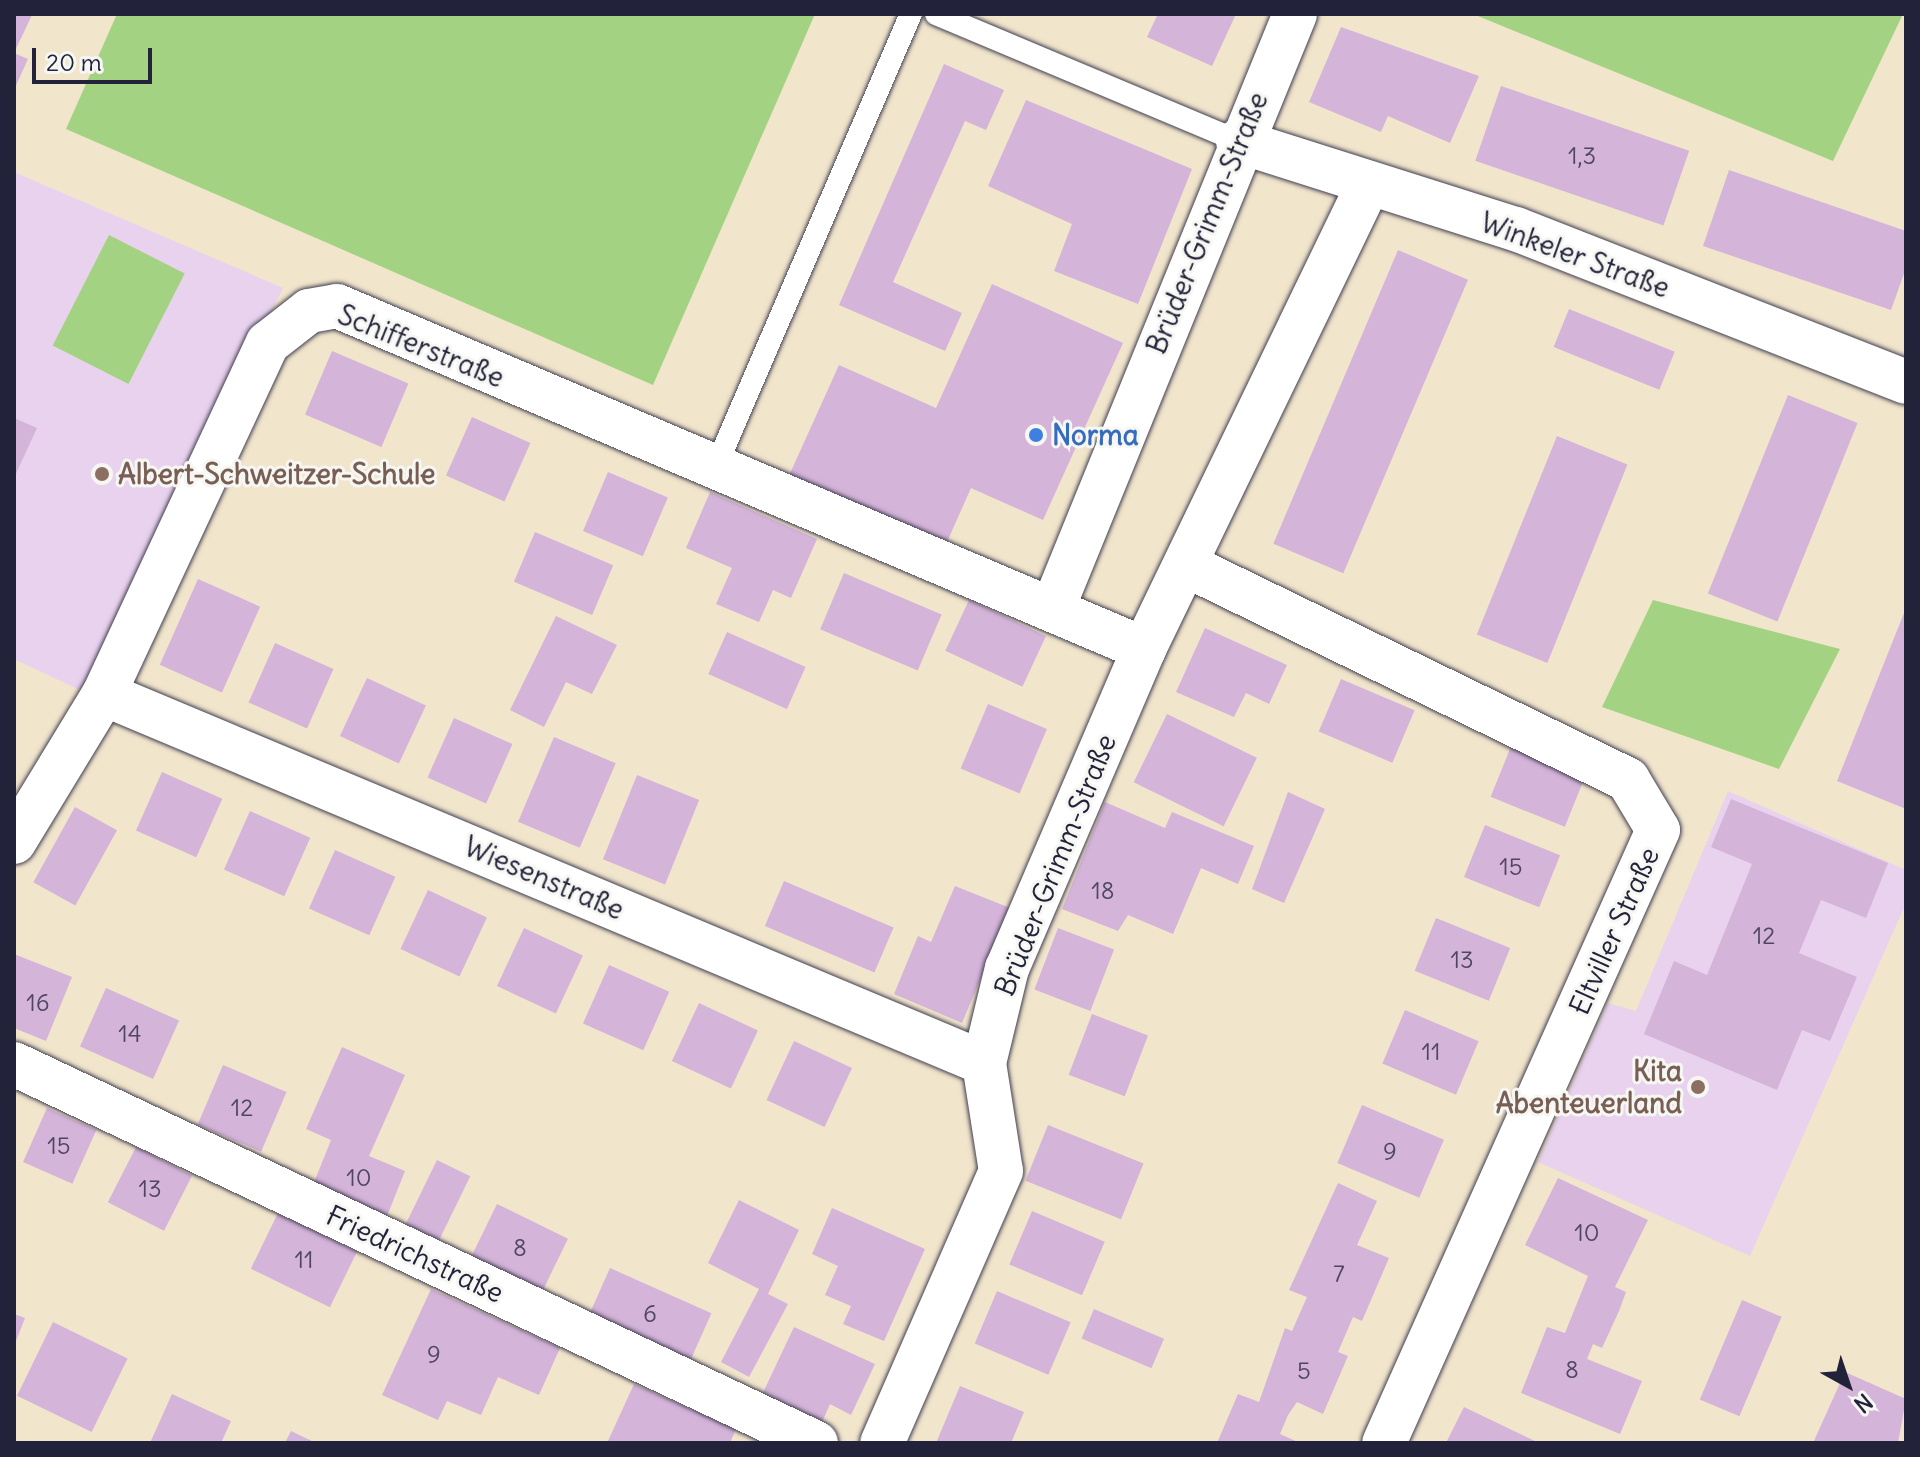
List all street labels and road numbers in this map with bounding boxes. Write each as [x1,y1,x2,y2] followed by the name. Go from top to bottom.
[1139,87,1275,359] street label: Brüder-Grimm-Straße
[1476,205,1674,305] street label: Winkeler Straße
[333,297,509,395] street label: Schifferstraße
[987,729,1123,1001] street label: Brüder-Grimm-Straße
[459,829,629,927] street label: Wiesenstraße
[1562,842,1666,1020] street label: Eltviller Straße
[321,1198,509,1310] street label: Friedrichstraße

